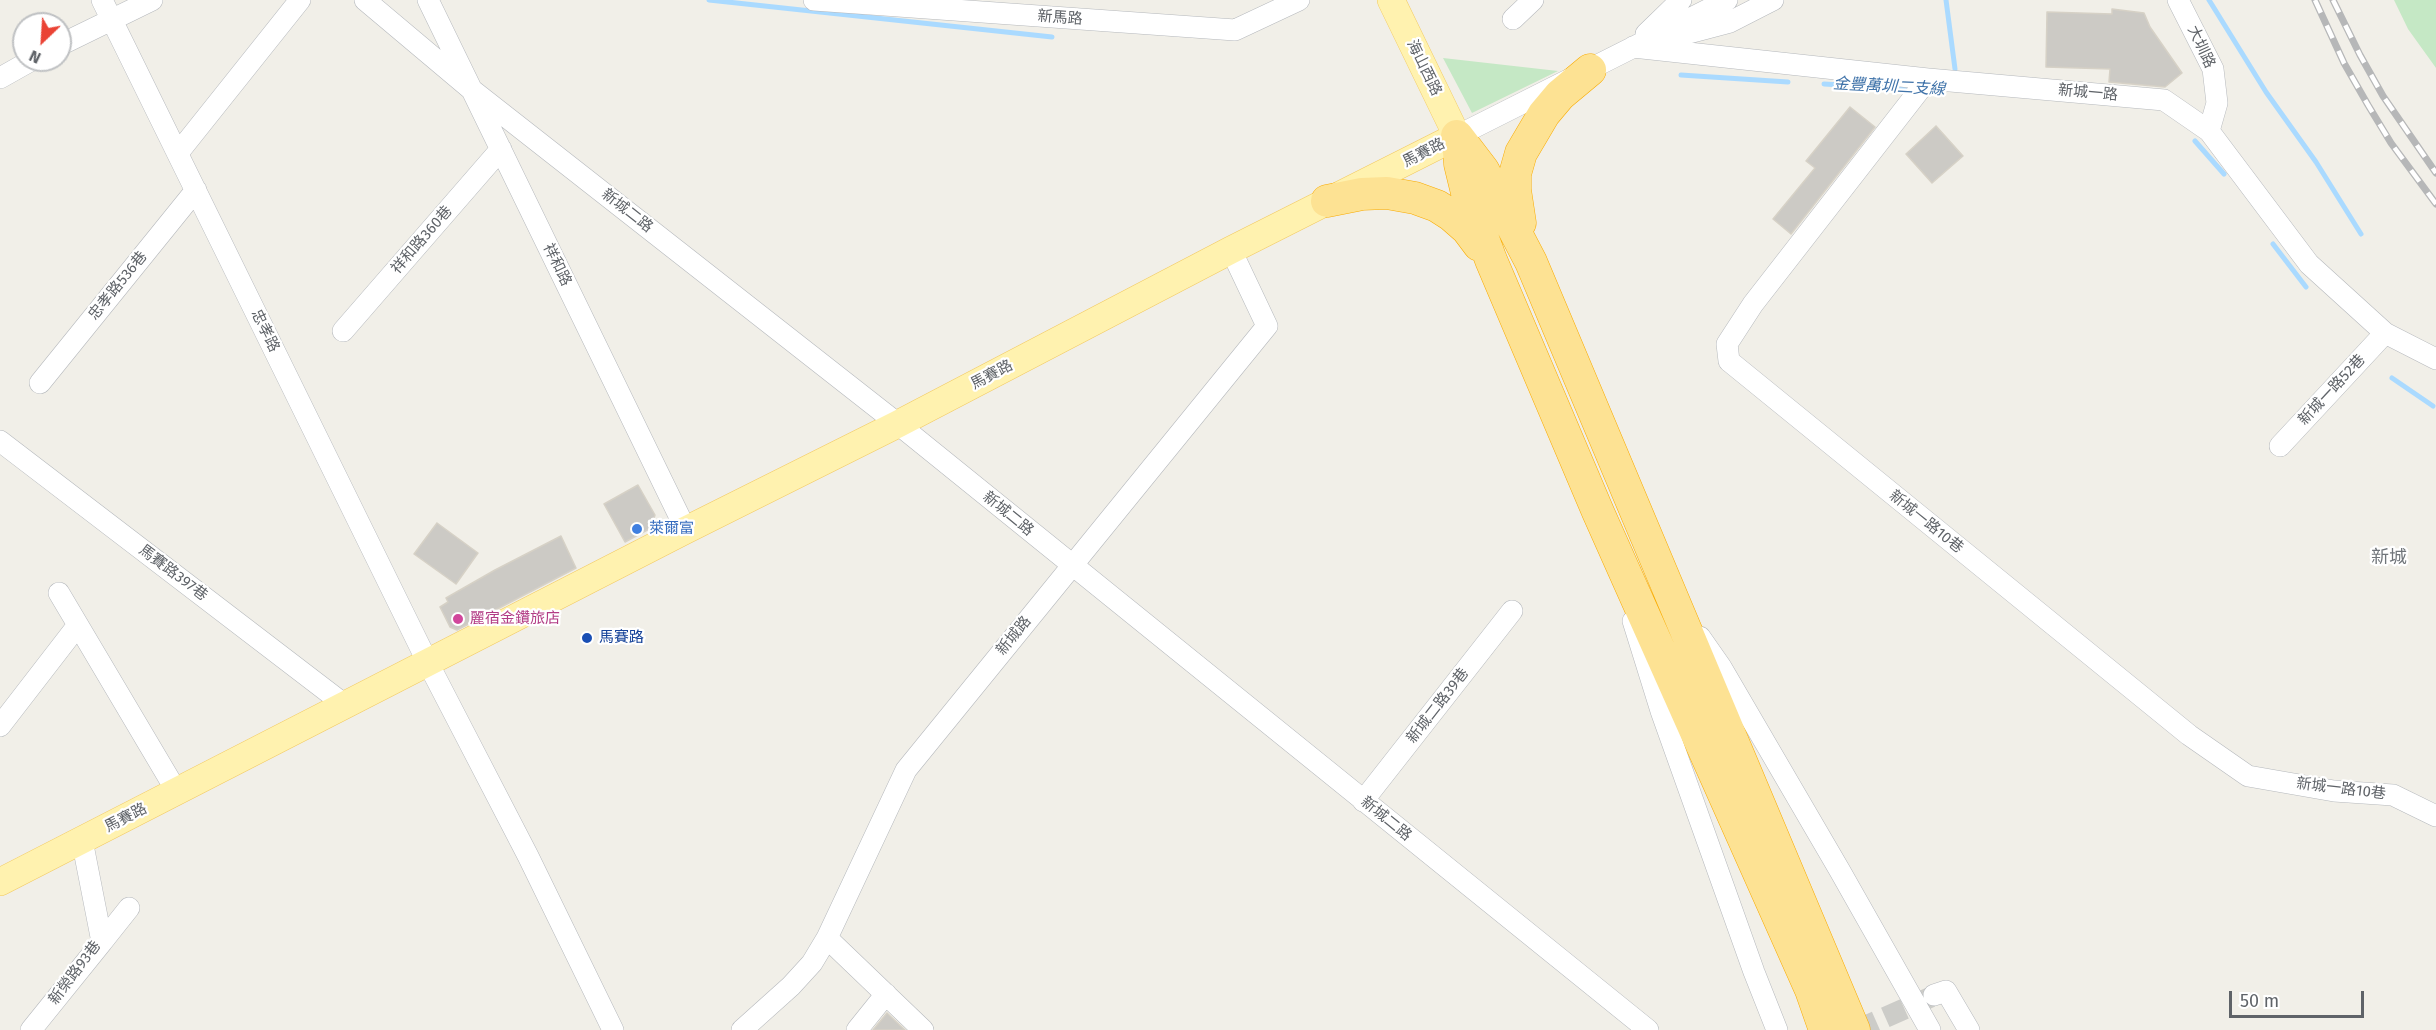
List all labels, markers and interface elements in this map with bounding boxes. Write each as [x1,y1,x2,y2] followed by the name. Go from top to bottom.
[1037,7,1083,29] street label: 新馬路
[12,12,72,72] north arrow
[2183,23,2219,71] street label: 大圳路
[1403,37,1445,99] street label: 海山西路
[26,46,44,68] text: N
[1833,74,1945,100] water label: 金豐萬圳二支線
[2057,81,2119,105] street label: 新城一路
[1400,135,1448,171] street label: 馬賽路
[598,185,656,237] street label: 新城二路
[388,202,456,278] street label: 祥和路360巷
[539,241,575,289] street label: 祥和路
[85,248,151,324] street label: 忠孝路536巷
[247,307,283,355] street label: 忠孝路
[2295,351,2369,429] street label: 新城一路52巷
[968,356,1016,394] street label: 馬賽路
[1885,487,1967,557] street label: 新城一路10巷
[979,488,1037,540] street label: 新城二路
[649,520,694,538] place label: 萊爾富
[630,522,644,536] marker: 萊爾富
[135,541,211,605] street label: 馬賽路397巷
[2371,547,2407,569] district label: 新城
[470,610,560,628] place label: 麗宿金鑽旅店
[451,612,465,626] marker: 麗宿金鑽旅店
[993,613,1035,659] street label: 新城路
[599,629,644,647] place label: 馬賽路
[580,631,594,645] marker: 馬賽路
[1403,665,1473,747] street label: 新城二路39巷
[2295,775,2387,803] street label: 新城一路10巷
[1357,793,1415,845] street label: 新城二路
[102,800,150,836] street label: 馬賽路
[45,938,105,1008] street label: 新榮路93巷
[2232,979,2367,1017] scale bar
[2240,990,2279,1012] text: 50 m

